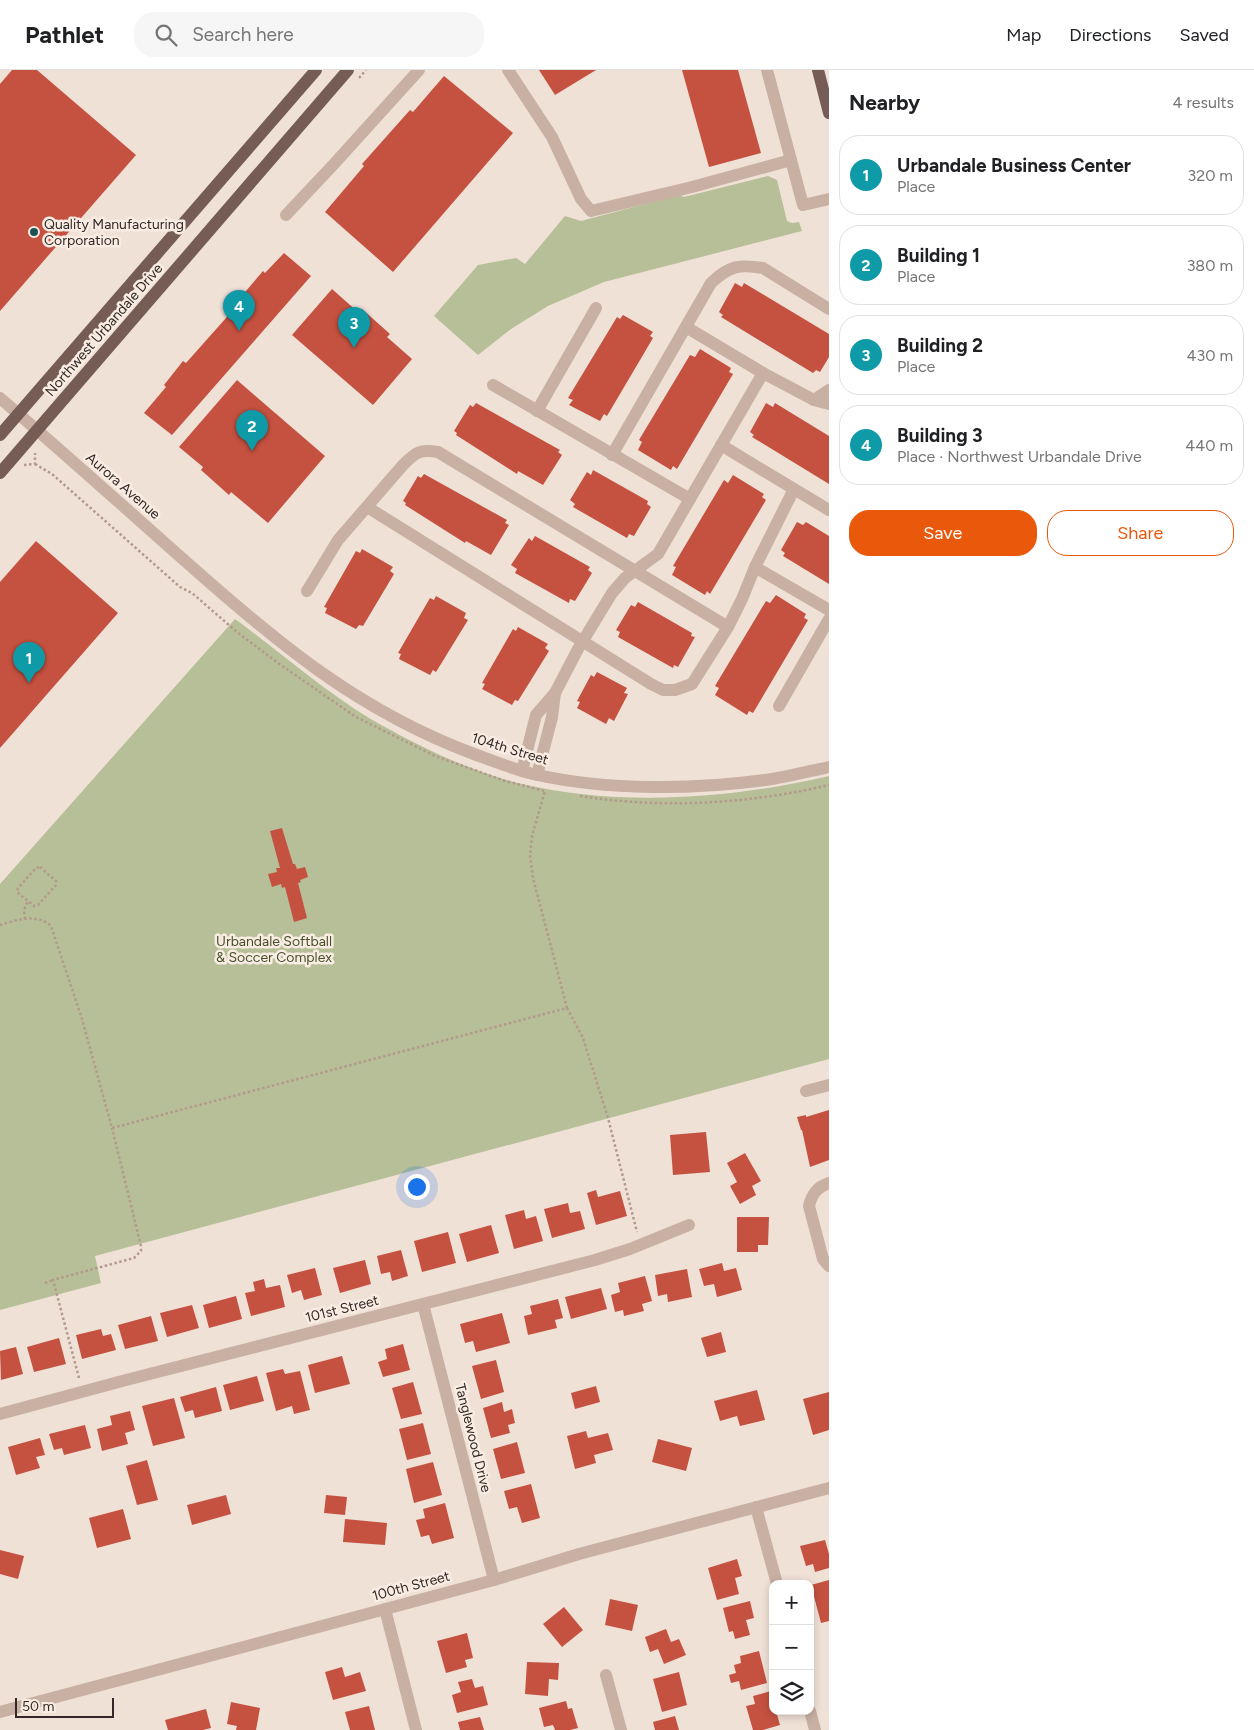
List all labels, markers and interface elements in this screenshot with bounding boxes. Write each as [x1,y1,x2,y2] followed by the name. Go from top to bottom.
[134,12,484,57] search box
[25,20,104,49] text: Pathlet
[152,21,180,49] icon: search
[192,23,294,46] text: Search here
[1006,24,1041,46] text: Map
[1069,24,1151,46] text: Directions
[1179,24,1229,46] text: Saved
[849,90,920,115] text: Nearby
[1173,93,1234,112] text: 4 results
[897,154,1131,177] text: Urbandale Business Center
[863,166,869,185] text: 1
[1188,166,1233,185] text: 320 m
[897,177,935,196] text: Place
[44,216,184,249] place label: Quality Manufacturing Corporation
[28,226,40,238] marker: Quality Manufacturing Corporation
[897,244,980,267] text: Building 1
[861,256,871,275] text: 2
[1187,256,1233,275] text: 380 m
[42,260,166,400] street label: Northwest Urbandale Drive
[897,267,935,286] text: Place
[223,290,255,331] pin: 4
[338,307,370,348] pin: 3
[897,334,983,357] text: Building 2
[862,346,870,365] text: 3
[1187,346,1233,365] text: 430 m
[897,357,935,376] text: Place
[236,410,268,451] pin: 2
[897,424,983,447] text: Building 3
[861,436,871,455] text: 4
[1185,436,1233,455] text: 440 m
[897,447,1142,466] text: Place · Northwest Urbandale Drive
[82,449,164,523] street label: Aurora Avenue
[849,510,1037,556] button: Save
[1047,510,1234,556] button: Share
[13,642,45,683] pin: 1
[470,729,550,769] street label: 104th Street
[216,933,332,966] park label: Urbandale Softball & Soccer Complex
[404,1174,430,1200] your location
[304,1292,380,1326] street label: 101st Street
[451,1382,495,1495] street label: Tanglewood Drive
[370,1568,452,1604] street label: 100th Street
[769,1580,814,1715] map controls
[769,1580,814,1625] button: +
[769,1625,814,1670] button: −
[769,1670,814,1715] button: layers
[15,1695,114,1718] scale bar
[22,1698,54,1715] text: 50 m

